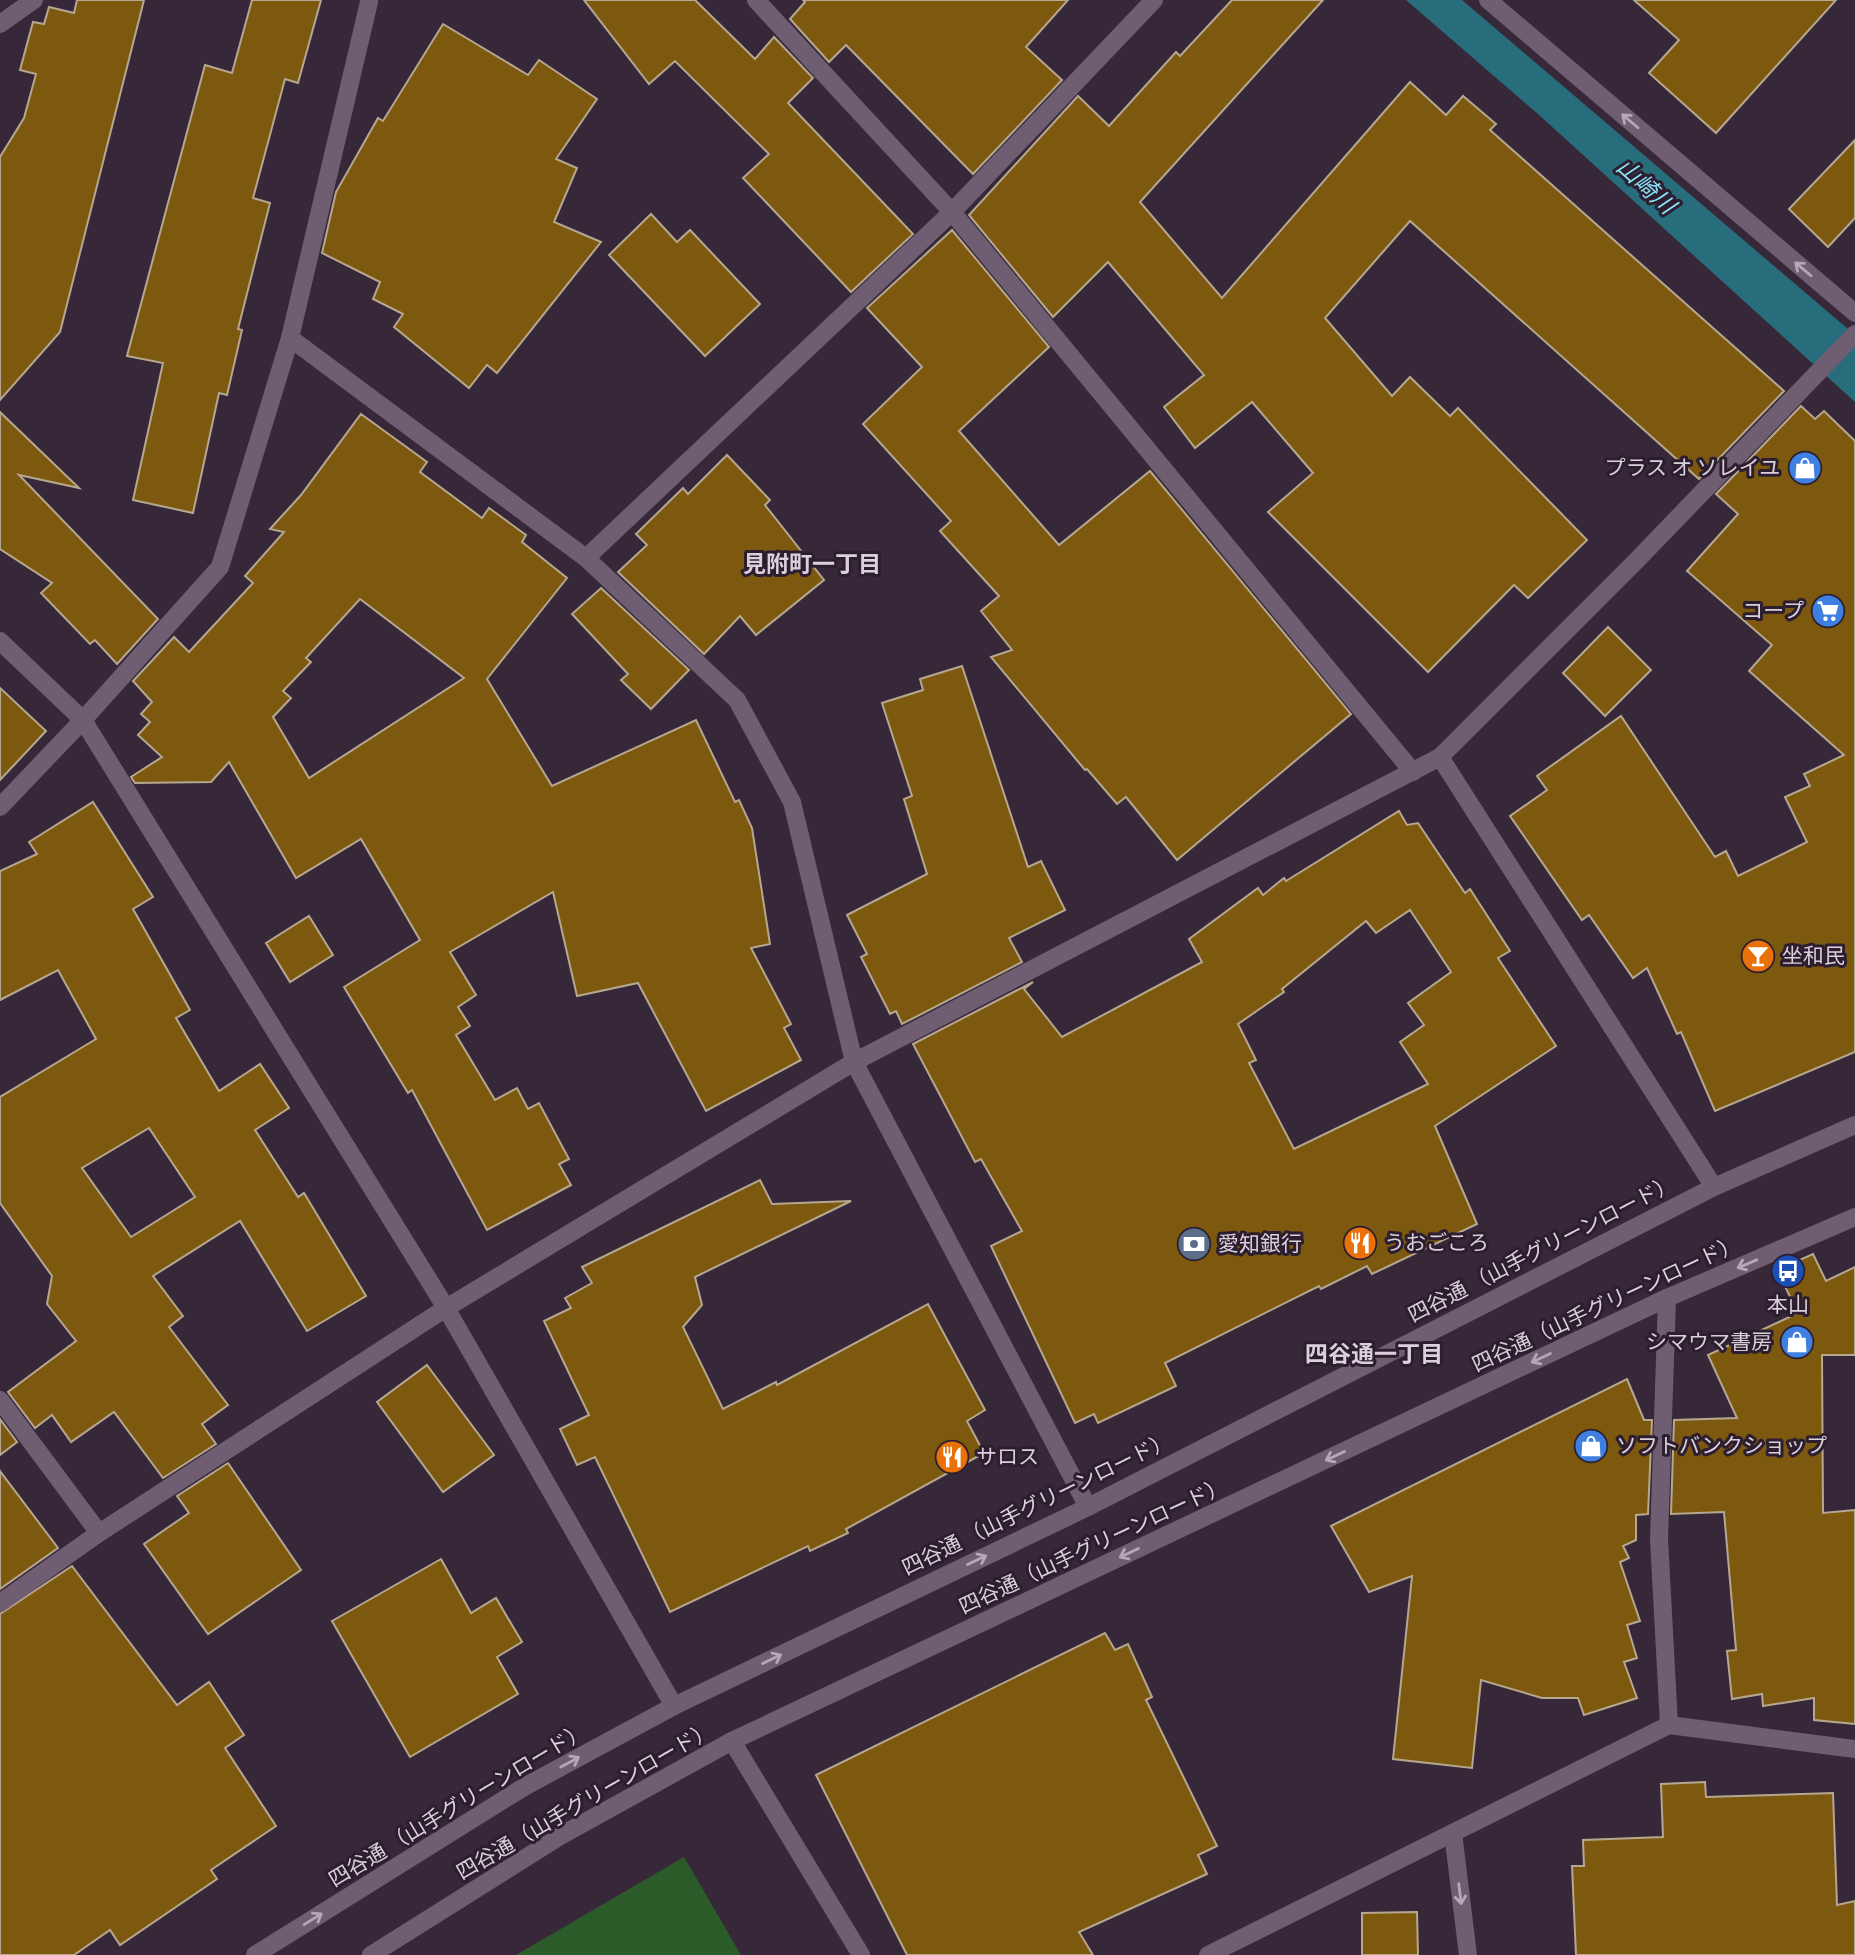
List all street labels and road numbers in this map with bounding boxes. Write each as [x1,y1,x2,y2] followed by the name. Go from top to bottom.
[1403,1169,1679,1326] street label: 四谷通 （山手グリーンロード）
[1467,1229,1743,1376] street label: 四谷通（山手グリーンロード）
[897,1426,1175,1579] street label: 四谷通 （山手グリーンロード）
[954,1471,1230,1618] street label: 四谷通（山手グリーンロード）
[323,1716,591,1891] street label: 四谷通 （山手グリーンロード）
[451,1716,717,1884] street label: 四谷通（山手グリーンロード）

